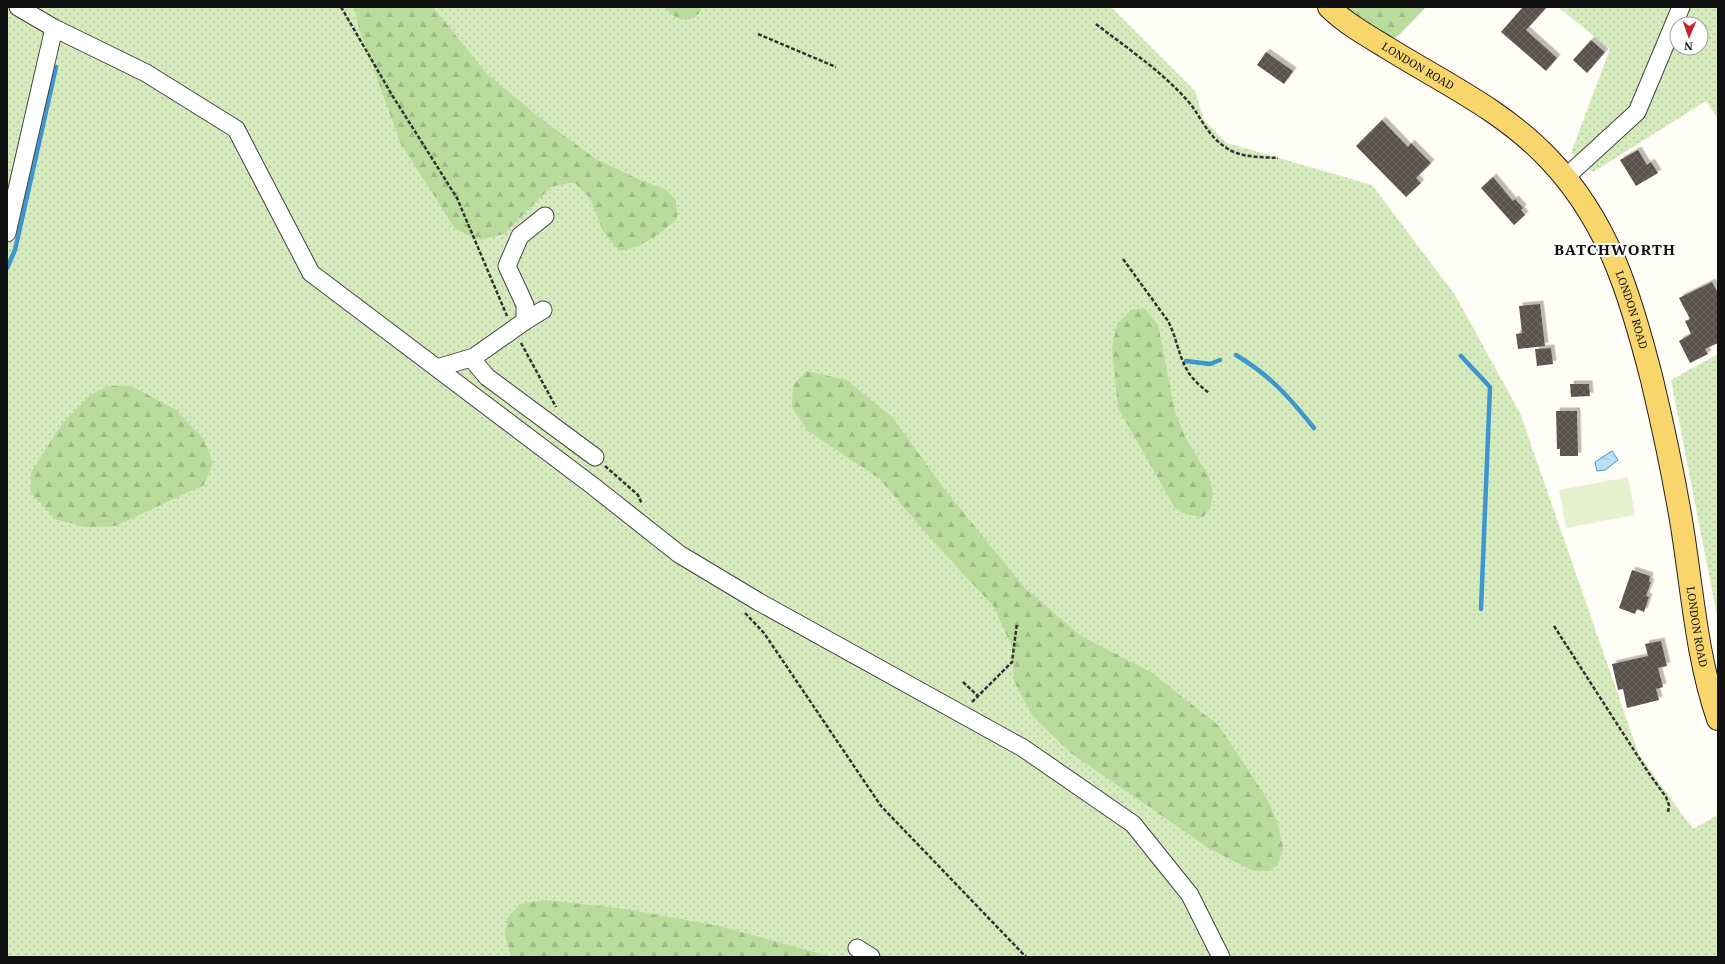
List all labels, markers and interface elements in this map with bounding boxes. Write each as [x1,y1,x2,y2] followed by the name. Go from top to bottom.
[1669,16,1709,56] north arrow
[1379,38,1457,93] street label: LONDON ROAD
[1684,39,1693,54] text: N
[1554,239,1676,259] district label: BATCHWORTH
[1612,268,1652,351] street label: LONDON ROAD
[1684,585,1712,668] street label: LONDON ROAD

